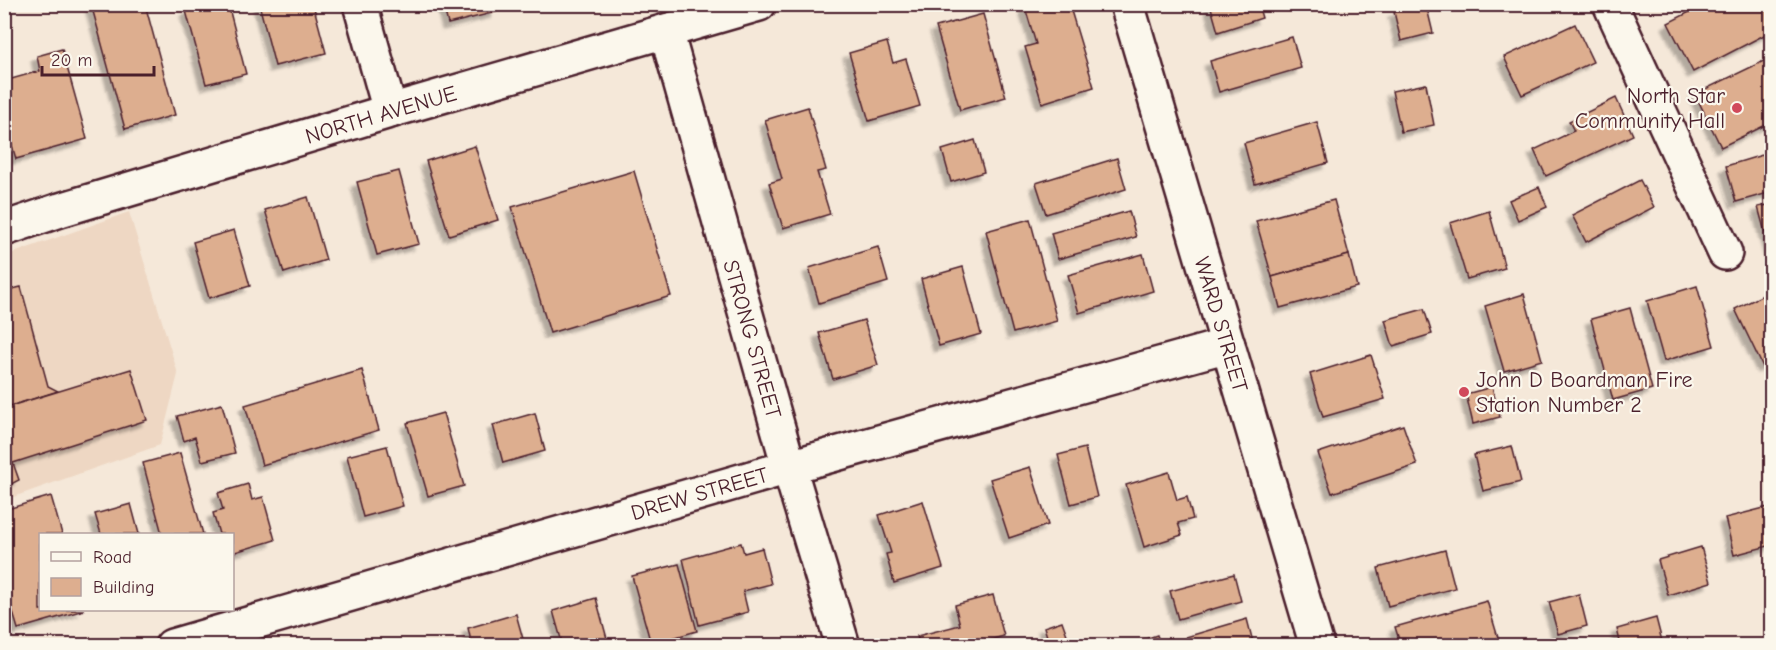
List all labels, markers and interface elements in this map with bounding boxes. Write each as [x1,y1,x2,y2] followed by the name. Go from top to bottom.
[42,39,154,77] scale bar
[51,50,92,71] text: 20 m
[302,80,460,150] street label: NORTH AVENUE
[1575,83,1725,134] place label: North Star Community Hall
[1730,101,1744,115] marker: North Star Community Hall
[1189,254,1253,396] street label: WARD STREET
[717,257,787,422] street label: STRONG STREET
[1476,367,1693,418] place label: John D Boardman Fire Station Number 2
[1457,385,1471,399] marker: John D Boardman Fire Station Number 2
[628,462,772,526] street label: DREW STREET
[39,533,234,611] legend
[93,547,132,568] text: Road
[93,577,155,598] text: Building

